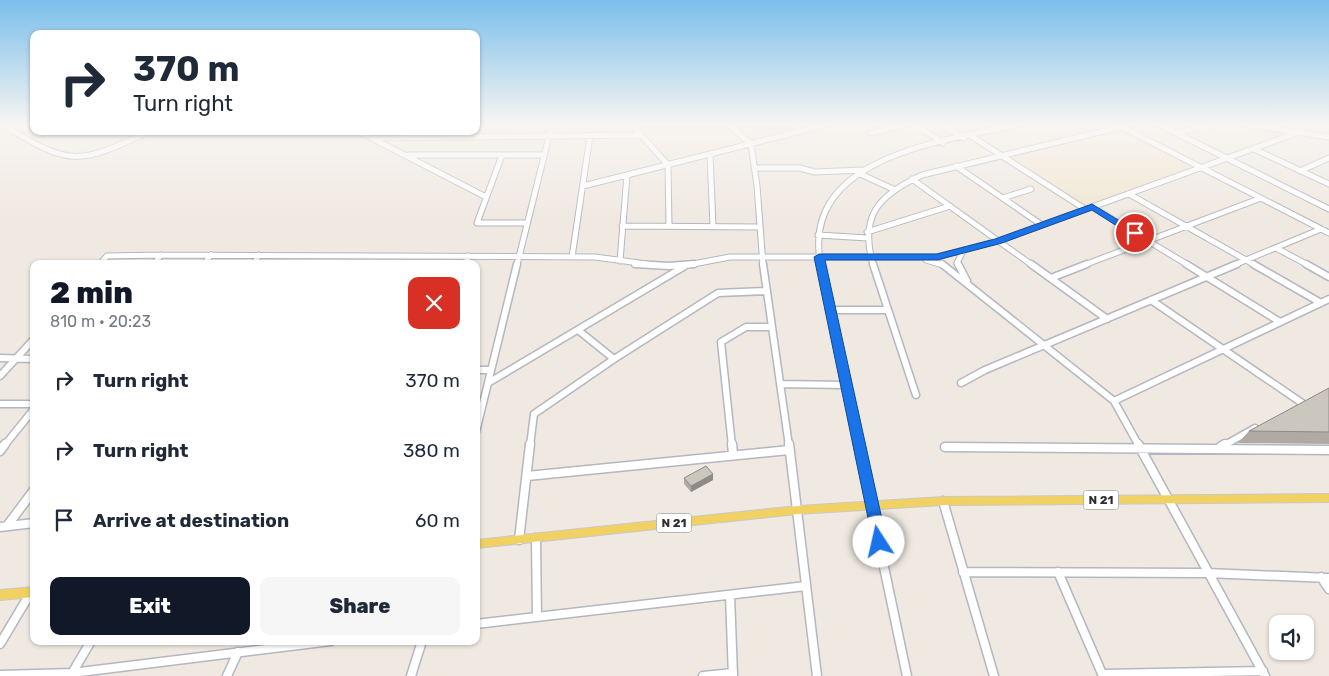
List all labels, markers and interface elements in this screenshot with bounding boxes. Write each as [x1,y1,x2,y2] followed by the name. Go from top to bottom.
[133,48,239,90] text: 370 m
[50,50,115,115] icon: right
[133,90,233,117] text: Turn right
[1114,212,1156,254] pin
[1121,219,1149,247] icon: arrive
[50,275,133,311] text: 2 min
[408,277,460,329] button: close
[50,312,151,331] text: 810 m · 20:23
[50,366,78,394] icon: right
[93,369,188,392] text: Turn right
[405,369,460,392] text: 370 m
[50,436,78,464] icon: right
[93,439,188,462] text: Turn right
[403,439,460,462] text: 380 m
[1084,490,1118,510] road number: N 21
[50,506,78,534] icon: arrive
[93,509,289,532] text: Arrive at destination
[415,509,460,532] text: 60 m
[656,514,692,532] road number: N 21
[852,515,904,567] position arrow
[50,577,250,635] button: Exit
[260,577,460,635] button: Share
[1269,615,1314,660] map controls
[1269,615,1314,660] button: sound

